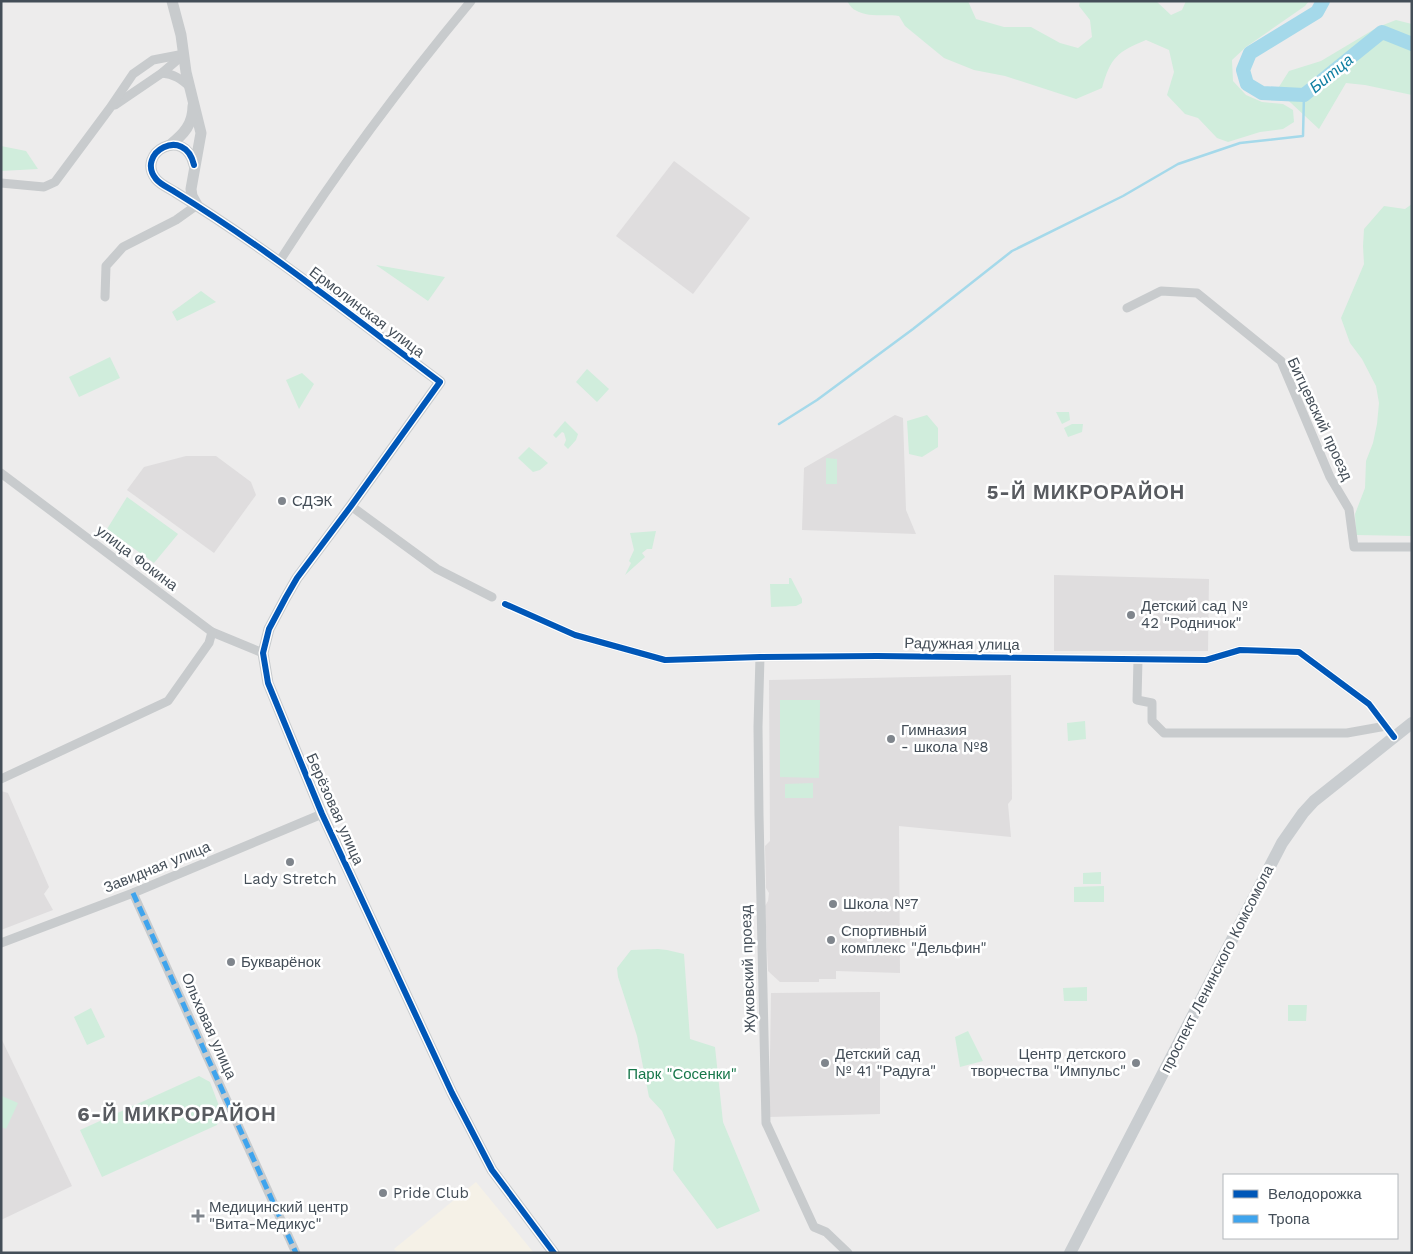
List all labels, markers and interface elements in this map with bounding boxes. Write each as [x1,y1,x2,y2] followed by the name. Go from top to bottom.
[1306,50,1357,97] water label: Битца
[306,263,429,361] street label: Ермолинская улица
[1284,355,1357,484] street label: Битцевский проезд
[987,480,1185,504] district label: 5-Й МИКРОРАЙОН
[292,492,332,510] place label: СДЭК
[276,495,288,507] marker: СДЭК
[93,521,182,595] street label: улица Фокина
[1141,597,1248,632] place label: Детский сад № 42 "Родничок"
[1125,609,1137,621] marker: Детский сад № 42 "Родничок"
[904,634,1021,654] street label: Радужная улица
[901,721,988,756] place label: Гимназия - школа №8
[885,733,897,745] marker: Гимназия - школа №8
[302,750,368,868] street label: Берёзовая улица
[101,837,214,897] street label: Завидная улица
[284,856,296,868] marker: Lady Stretch
[1157,862,1278,1076] street label: проспект Ленинского Комсомола
[243,870,337,888] place label: Lady Stretch
[843,895,919,913] place label: Школа №7
[827,898,839,910] marker: Школа №7
[737,904,759,1033] street label: Жуковский проезд
[841,922,987,957] place label: Спортивный комплекс "Дельфин"
[825,934,837,946] marker: Спортивный комплекс "Дельфин"
[241,953,321,971] place label: Букварёнок
[225,956,237,968] marker: Букварёнок
[178,970,241,1082] street label: Ольховая улица
[835,1045,936,1080] place label: Детский сад № 41 "Радуга"
[971,1045,1126,1080] place label: Центр детского творчества "Импульс"
[819,1057,831,1069] marker: Детский сад № 41 "Радуга"
[1130,1057,1142,1069] marker: Центр детского творчества "Импульс"
[627,1065,737,1083] park label: Парк "Сосенки"
[77,1102,277,1126] district label: 6-Й МИКРОРАЙОН
[1223,1174,1398,1239] legend
[393,1184,469,1202] place label: Pride Club
[1268,1185,1362,1203] text: Велодорожка
[377,1187,389,1199] marker: Pride Club
[209,1198,348,1233] place label: Медицинский центр "Вита-Медикус"
[191,1209,205,1223] marker: Медицинский центр "Вита-Медикус"
[1268,1210,1310,1228] text: Тропа

